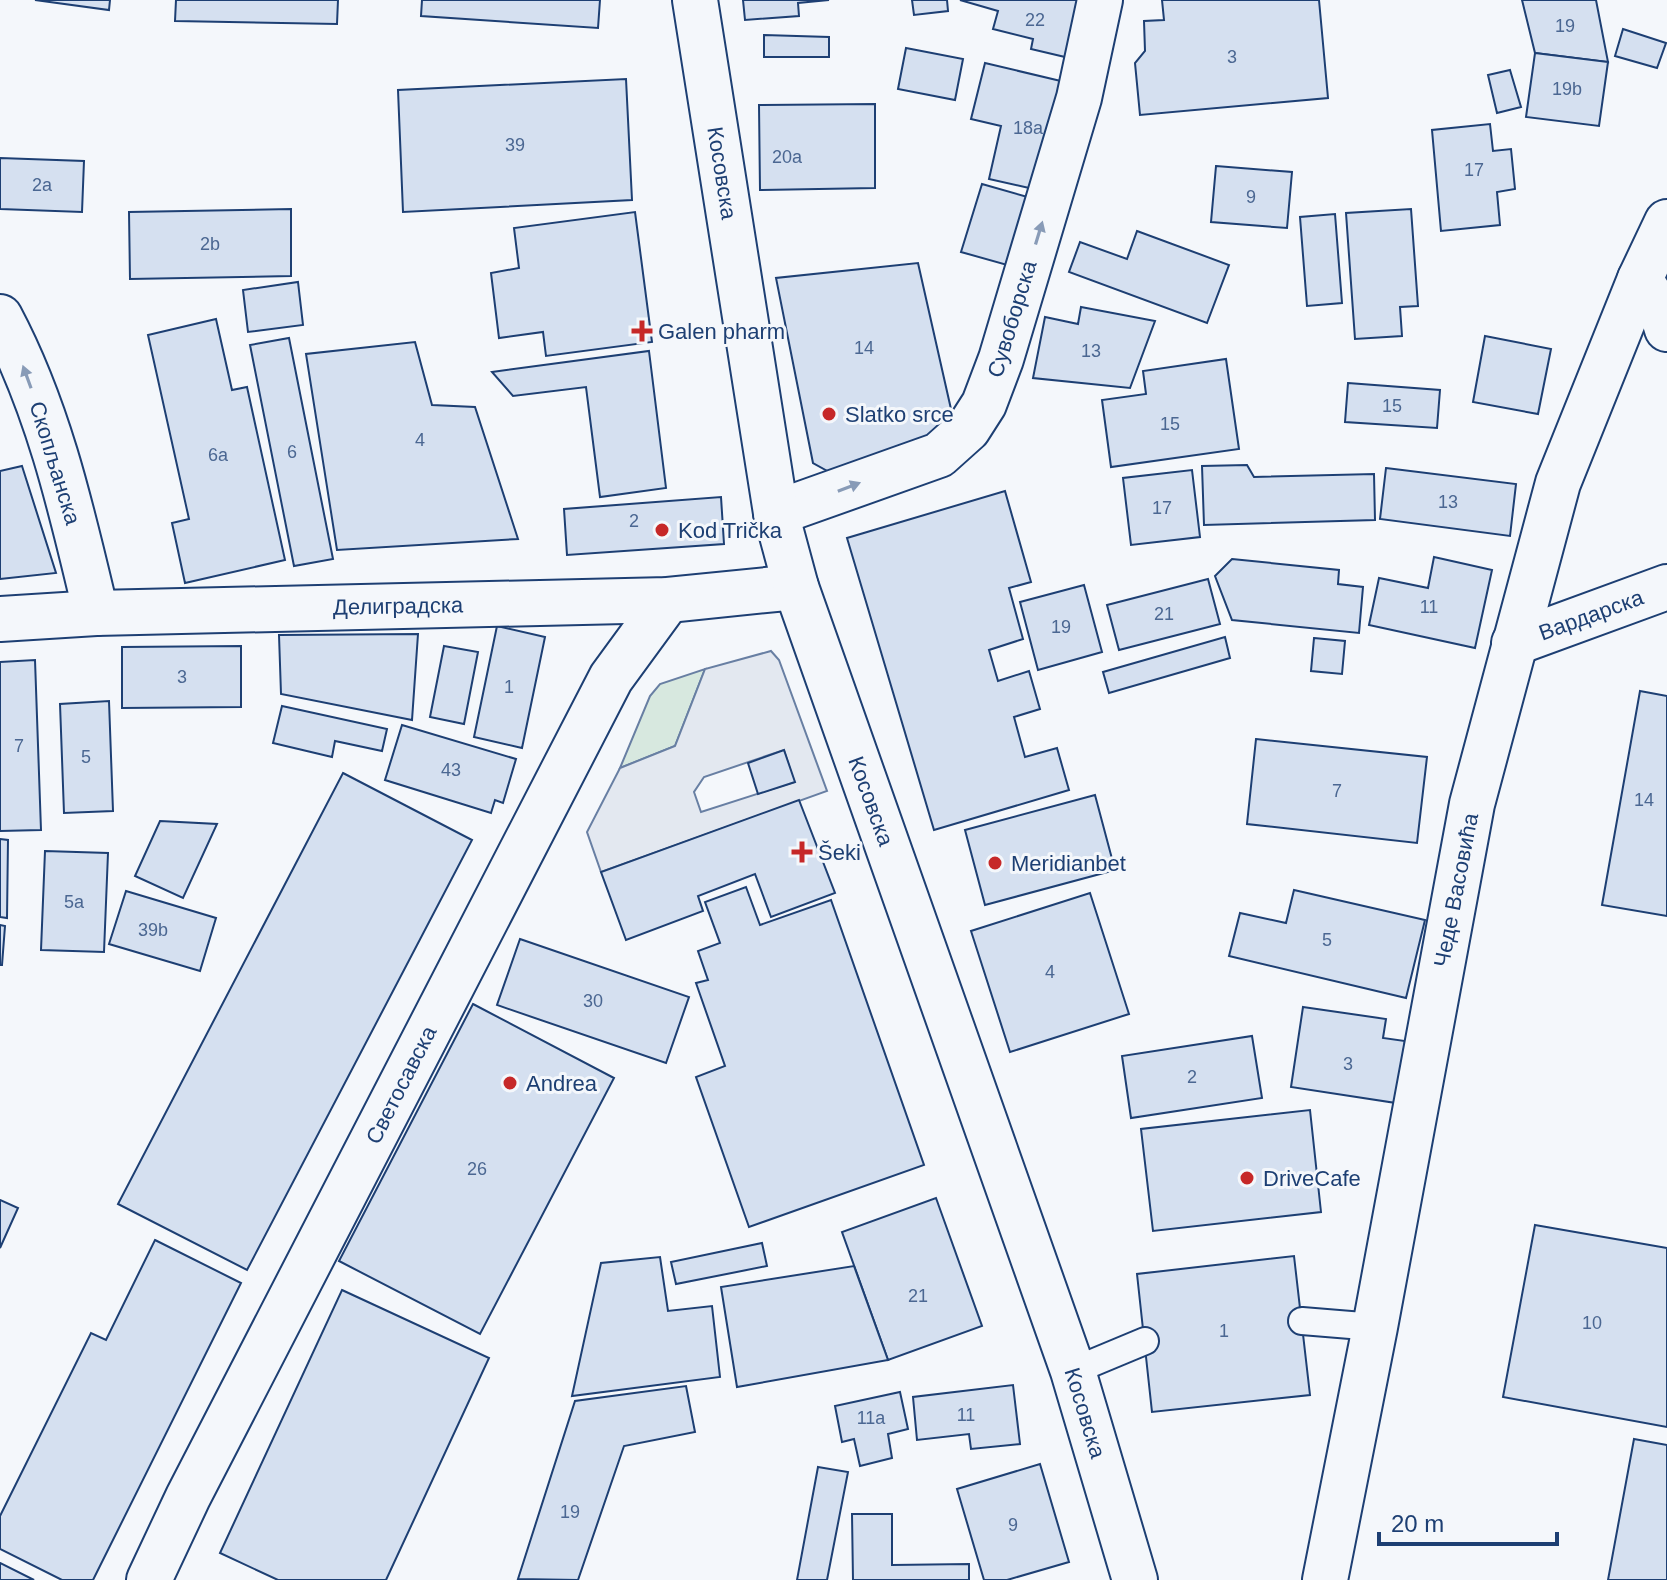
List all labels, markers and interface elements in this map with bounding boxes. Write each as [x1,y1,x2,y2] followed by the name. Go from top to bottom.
[1025,10,1045,30] house number: 22
[1555,16,1575,36] house number: 19
[1227,47,1237,67] house number: 3
[1552,79,1582,99] house number: 19b
[1013,118,1044,138] house number: 18a
[702,125,742,222] street label: Косовска
[505,135,525,155] house number: 39
[772,147,803,167] house number: 20a
[1464,160,1484,180] house number: 17
[32,175,53,195] house number: 2a
[1246,187,1256,207] house number: 9
[1033,220,1046,244] one-way arrow
[200,234,220,254] house number: 2b
[982,257,1042,381] street label: Сувоборска
[658,319,785,344] place label: Galen pharm
[633,322,651,340] marker: Galen pharm
[854,338,874,358] house number: 14
[1081,341,1101,361] house number: 13
[21,365,33,389] one-way arrow
[1382,396,1402,416] house number: 15
[24,398,86,528] street label: Скопљанска
[845,402,954,427] place label: Slatko srce
[820,405,838,423] marker: Slatko srce
[1160,414,1180,434] house number: 15
[415,430,425,450] house number: 4
[287,442,297,462] house number: 6
[208,445,229,465] house number: 6a
[837,480,861,493] one-way arrow
[1438,492,1458,512] house number: 13
[1152,498,1172,518] house number: 17
[629,511,639,531] house number: 2
[678,518,783,543] place label: Kod Trička
[653,521,671,539] marker: Kod Trička
[1535,584,1647,645] street label: Вардарска
[333,592,464,620] street label: Делиградска
[1420,597,1438,617] house number: 11
[1154,604,1174,624] house number: 21
[1051,617,1071,637] house number: 19
[177,667,187,687] house number: 3
[504,677,514,697] house number: 1
[14,736,24,756] house number: 7
[81,747,91,767] house number: 5
[843,753,899,850] street label: Косовска
[441,760,461,780] house number: 43
[1332,781,1342,801] house number: 7
[1634,790,1654,810] house number: 14
[1429,810,1483,969] street label: Чеде Васовића
[818,840,861,865] place label: Šeki
[793,843,811,861] marker: Šeki
[1011,851,1126,876] place label: Meridianbet
[986,854,1004,872] marker: Meridianbet
[64,892,85,912] house number: 5a
[138,920,168,940] house number: 39b
[1322,930,1332,950] house number: 5
[1045,962,1055,982] house number: 4
[583,991,603,1011] house number: 30
[361,1021,442,1148] street label: Светосавска
[1343,1054,1353,1074] house number: 3
[1187,1067,1197,1087] house number: 2
[526,1071,598,1096] place label: Andrea
[501,1074,519,1092] marker: Andrea
[467,1159,487,1179] house number: 26
[1263,1166,1361,1191] place label: DriveCafe
[1238,1169,1256,1187] marker: DriveCafe
[908,1286,928,1306] house number: 21
[1582,1313,1602,1333] house number: 10
[1219,1321,1229,1341] house number: 1
[1059,1365,1111,1462] street label: Косовска
[957,1405,975,1425] house number: 11
[857,1408,886,1428] house number: 11a
[1379,1496,1557,1546] scale bar
[560,1502,580,1522] house number: 19
[1391,1510,1444,1537] text: 20 m
[1008,1515,1018,1535] house number: 9

